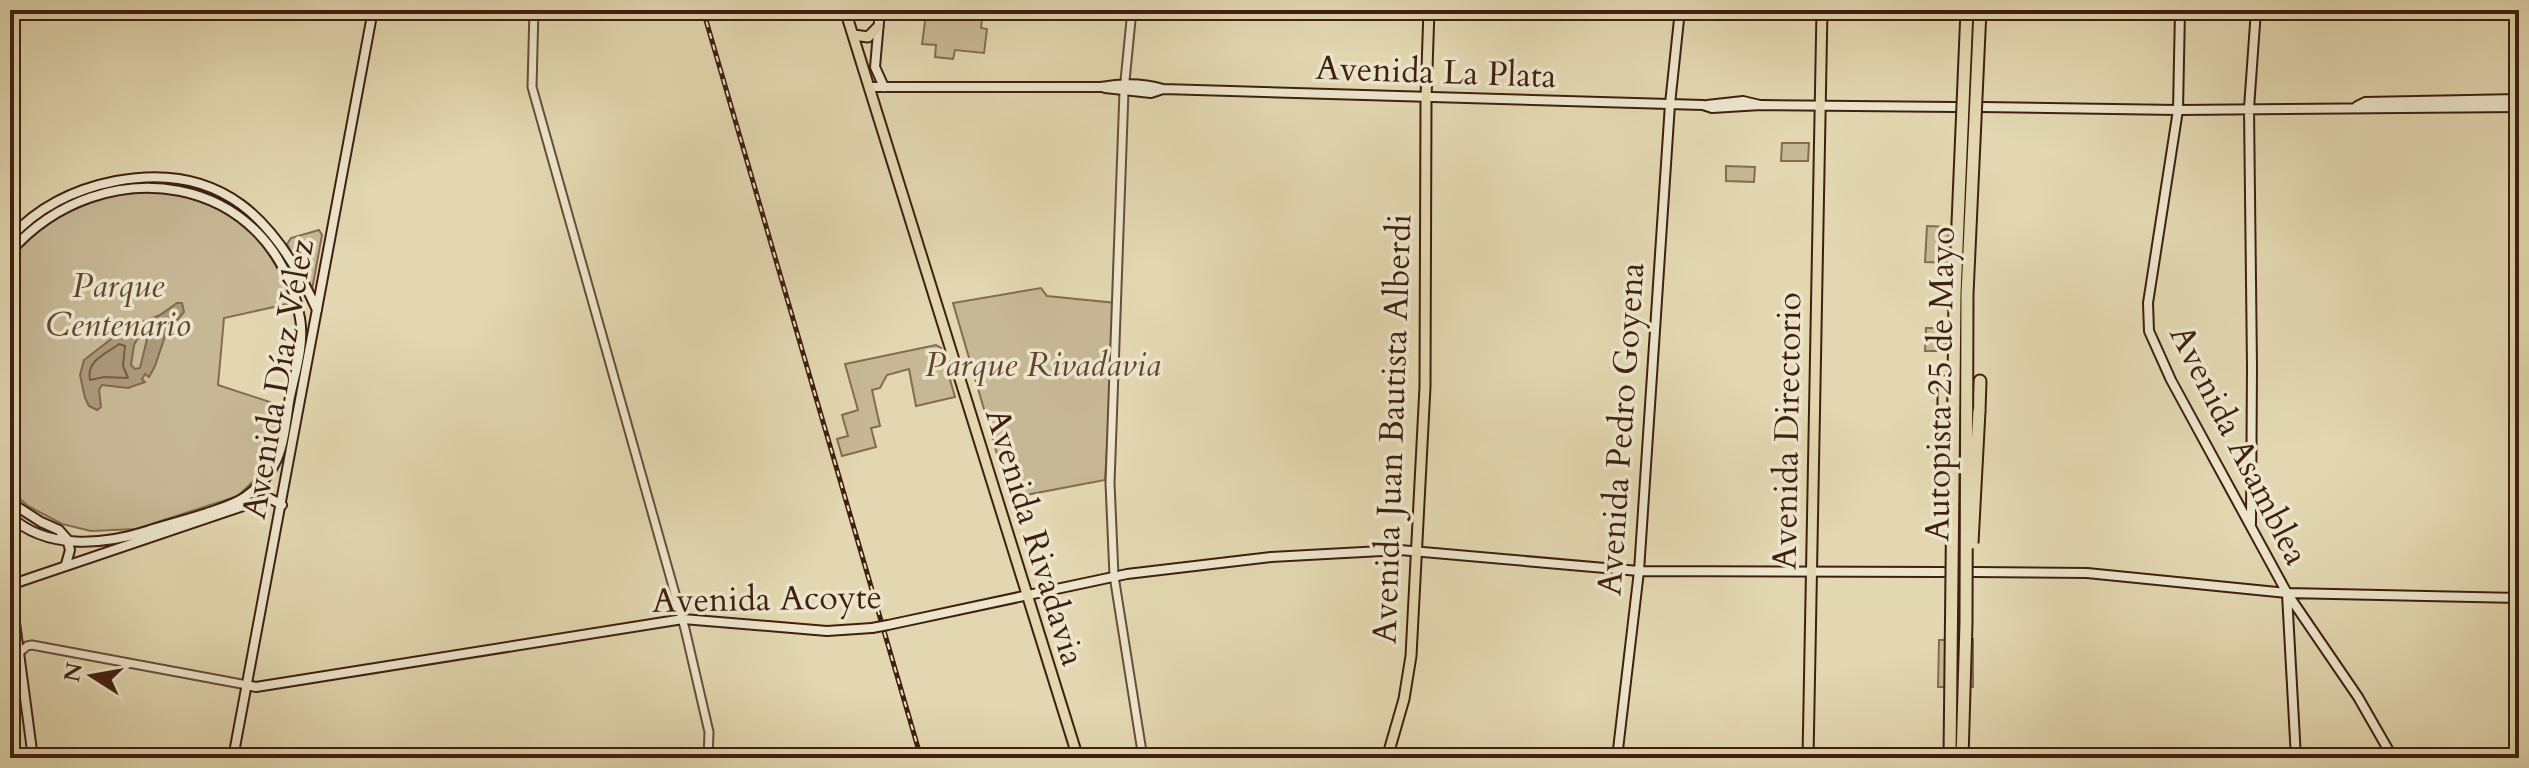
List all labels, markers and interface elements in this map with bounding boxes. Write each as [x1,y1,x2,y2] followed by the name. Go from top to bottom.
[1315,45,1557,99] street label: Avenida La Plata
[1362,213,1422,645] street label: Avenida Juan Bautista Alberdi
[1914,226,1966,542] street label: Autopista 25 de Mayo
[231,235,325,523] street label: Avenida Díaz Vélez
[1586,261,1656,597] street label: Avenida Pedro Goyena
[45,263,191,348] park label: Parque Centenario
[1762,292,1812,570] street label: Avenida Directorio
[2159,317,2319,573] street label: Avenida Asamblea
[925,342,1161,388] park label: Parque Rivadavia
[974,403,1096,672] street label: Avenida Rivadavia
[652,574,882,624] street label: Avenida Acoyte
[52,636,132,716] north arrow
[57,660,90,685] text: N

